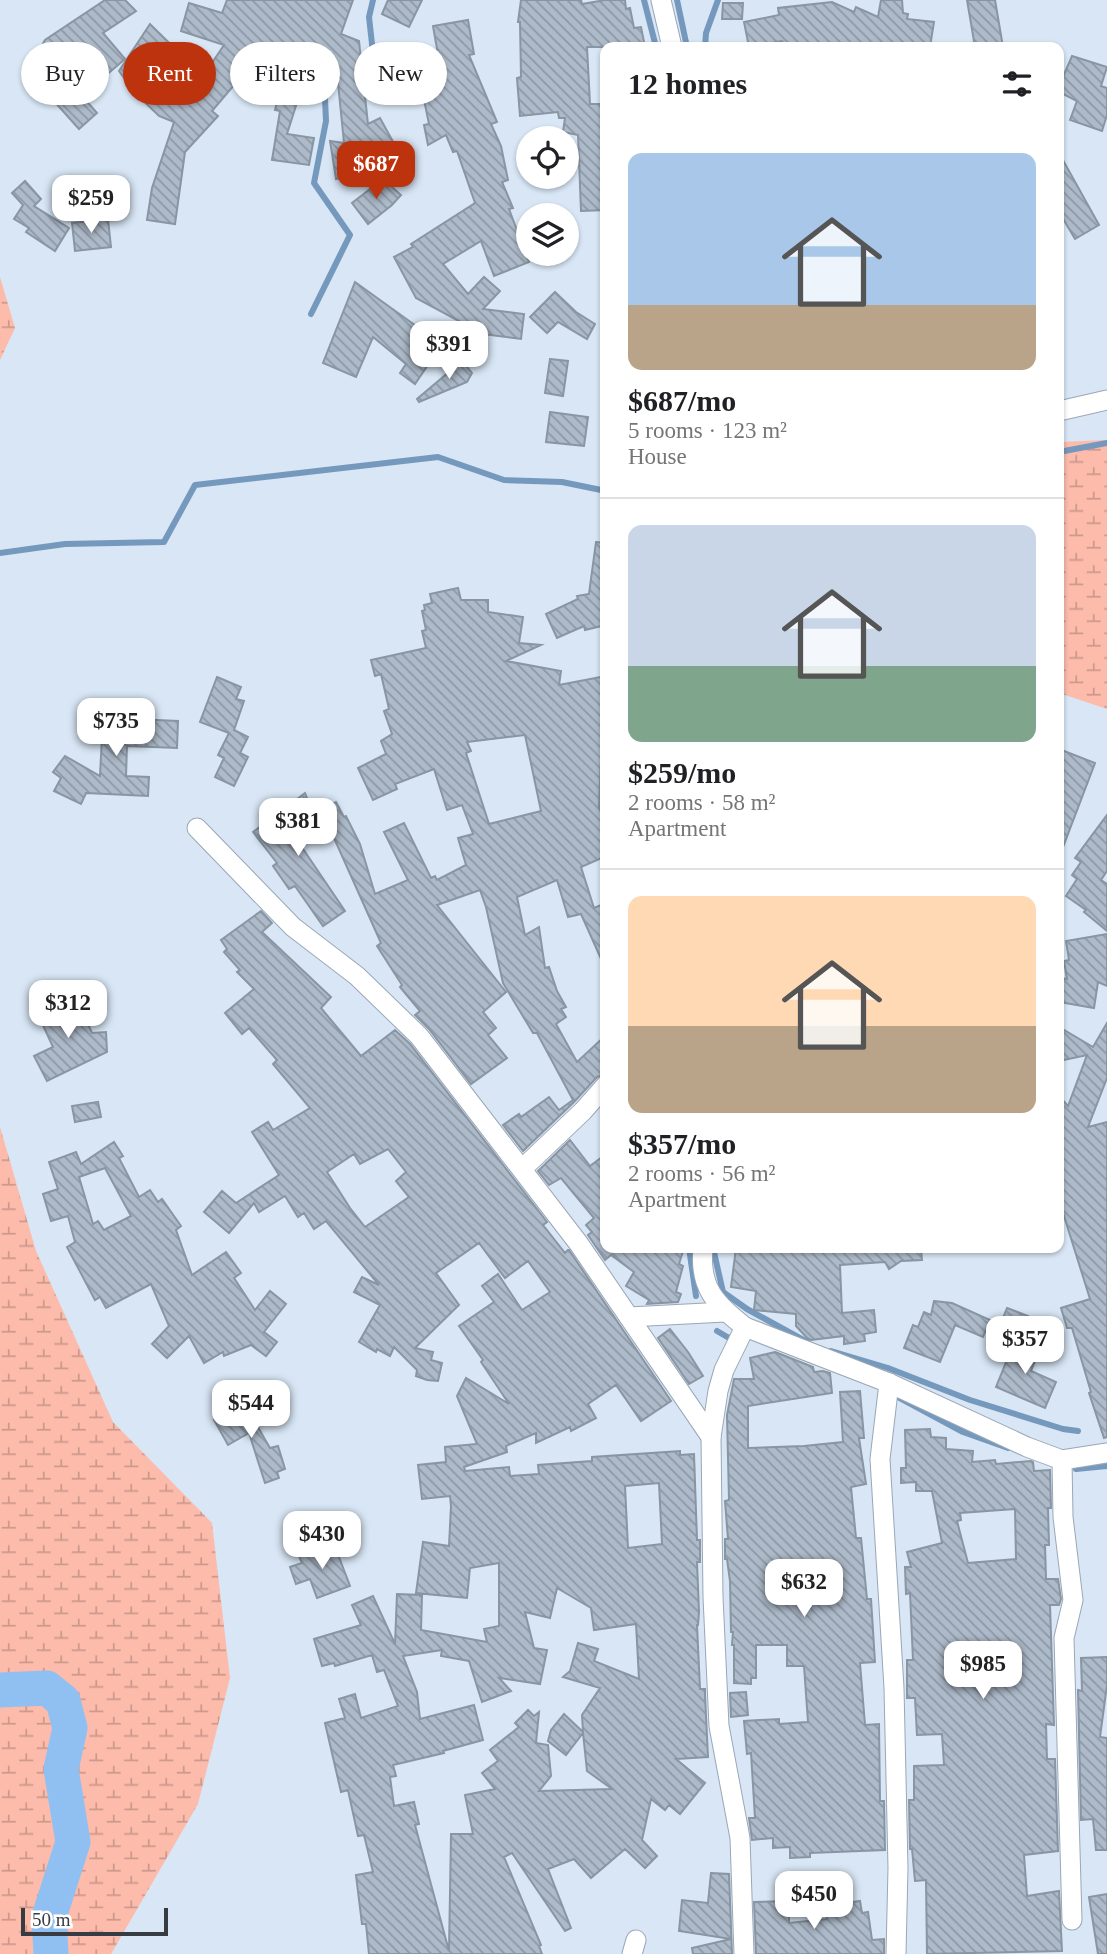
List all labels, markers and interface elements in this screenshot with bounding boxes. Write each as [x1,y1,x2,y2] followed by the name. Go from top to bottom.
[21,42,109,105] chip: Buy
[123,42,216,105] chip: Rent
[230,42,340,105] chip: Filters
[354,42,447,105] chip: New
[998,65,1036,103] icon: filters
[628,67,747,100] text: 12 homes
[516,126,579,266] map controls
[516,126,579,189] button: locate
[335,142,417,201] pin: $687
[353,151,399,176] text: $687
[50,176,132,235] pin: $259
[68,185,114,210] text: $259
[769,199,895,325] icon: home
[516,203,579,266] button: layers
[408,322,490,381] pin: $391
[426,331,472,356] text: $391
[628,384,736,417] text: $687/mo
[628,418,787,443] text: 5 rooms · 123 m²
[628,444,687,469] text: House
[769,571,895,697] icon: home
[75,698,157,758] pin: $735
[93,708,139,733] text: $735
[628,756,736,789] text: $259/mo
[628,790,775,815] text: 2 rooms · 58 m²
[257,798,339,858] pin: $381
[275,808,321,833] text: $381
[628,816,726,841] text: Apartment
[769,942,895,1068] icon: home
[27,981,109,1040] pin: $312
[45,990,91,1015] text: $312
[628,1127,736,1160] text: $357/mo
[628,1161,775,1186] text: 2 rooms · 56 m²
[628,1187,726,1212] text: Apartment
[984,1316,1066,1376] pin: $357
[1002,1326,1048,1351] text: $357
[210,1380,292,1440] pin: $544
[228,1390,274,1415] text: $544
[281,1512,363,1571] pin: $430
[299,1521,345,1546] text: $430
[763,1560,845,1619] pin: $632
[781,1569,827,1594] text: $632
[942,1642,1024,1701] pin: $985
[960,1651,1006,1676] text: $985
[773,1871,855,1931] pin: $450
[791,1881,837,1906] text: $450
[21,1905,168,1937] scale bar
[32,1909,71,1930] text: 50 m

